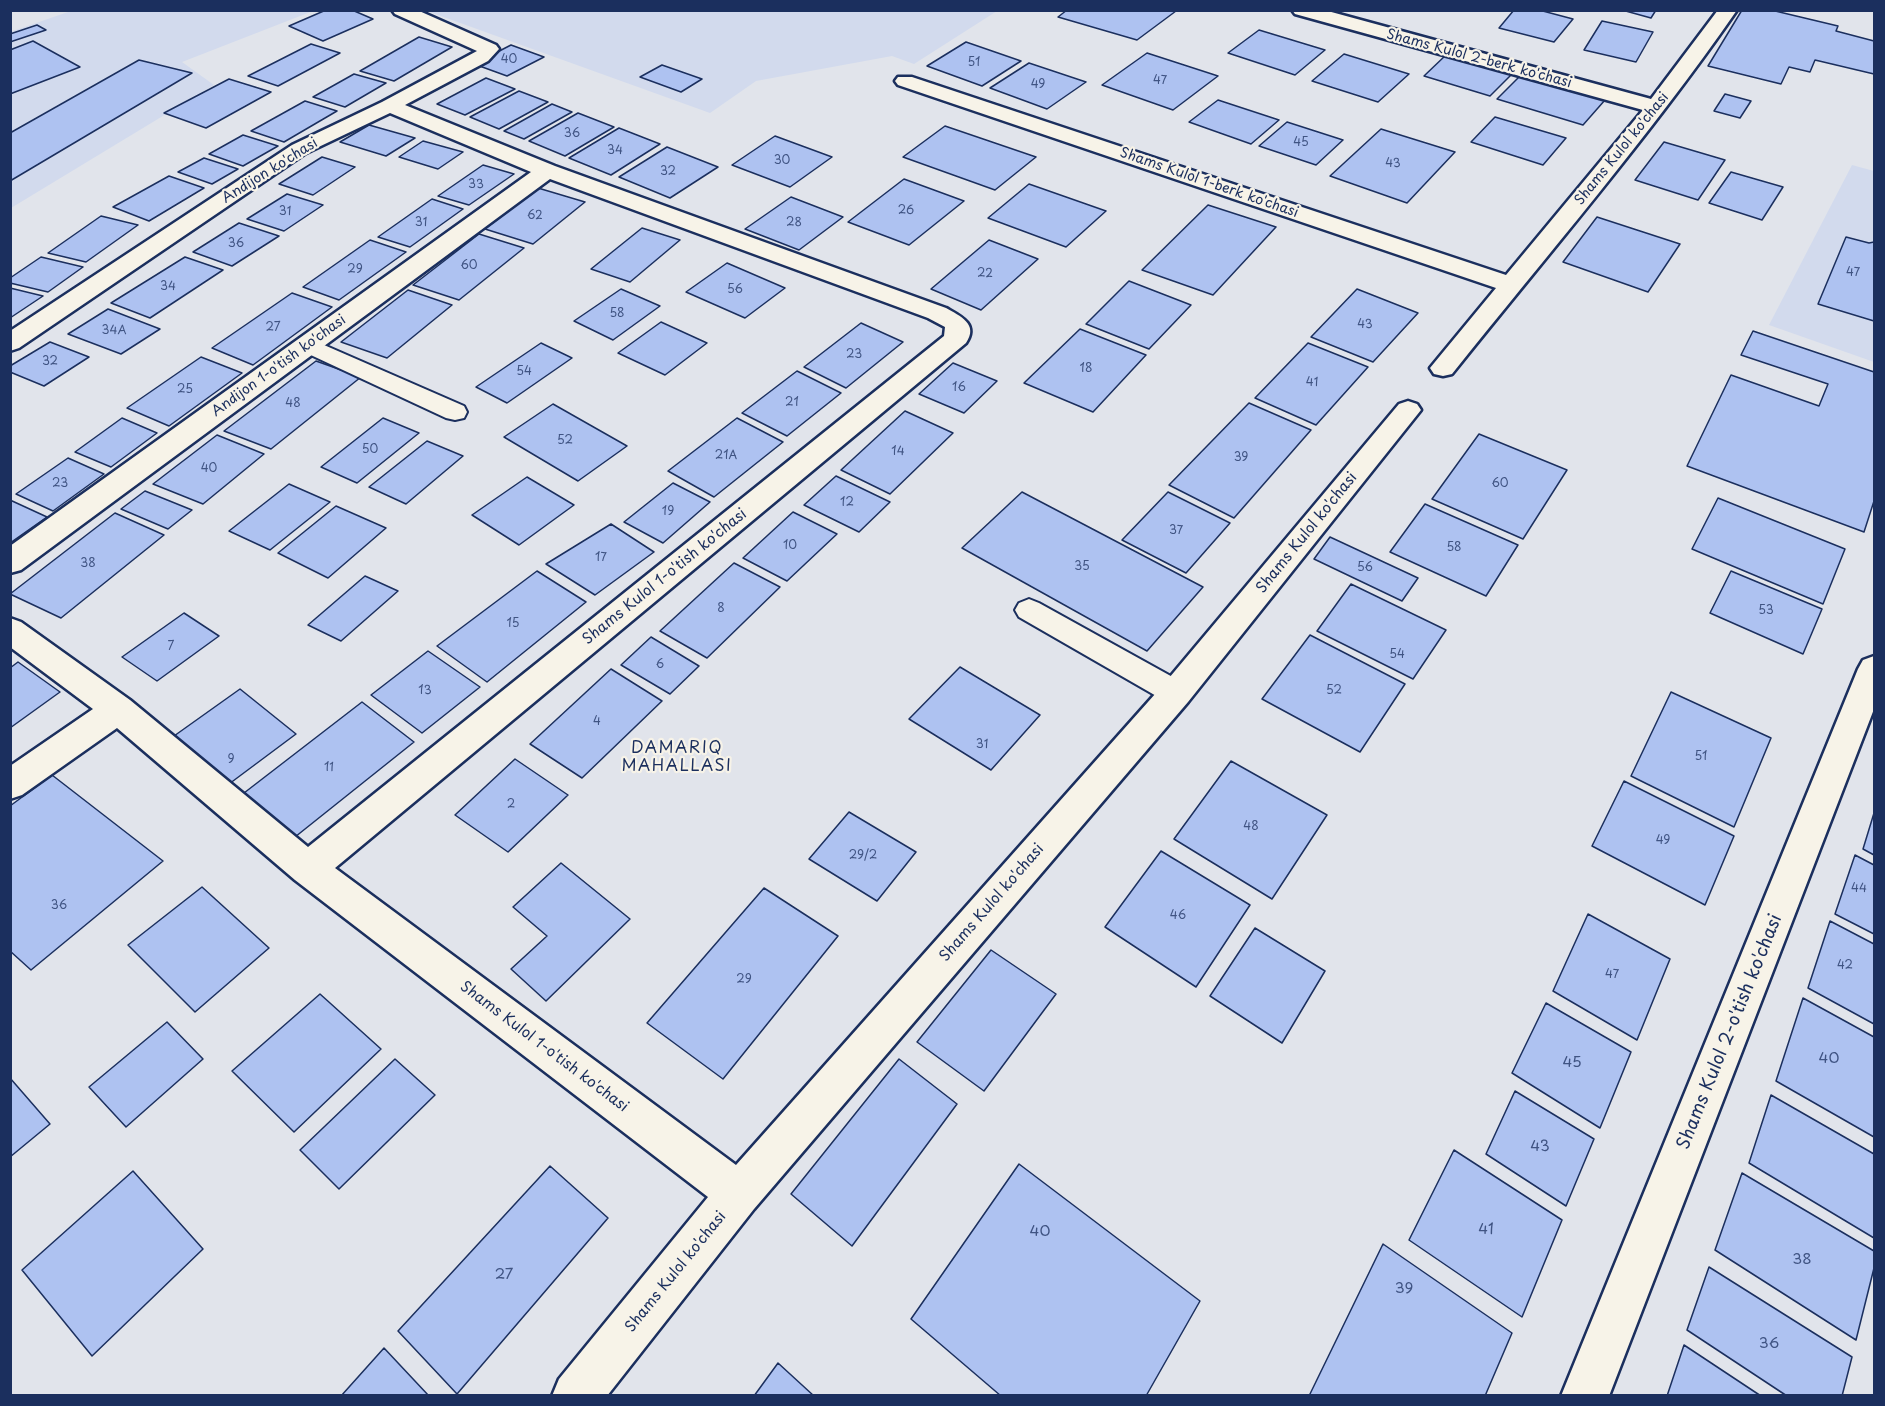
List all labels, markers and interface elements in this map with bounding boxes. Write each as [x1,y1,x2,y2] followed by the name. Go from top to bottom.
[1384,26,1574,92] street label: Shams Kulol 2-berk ko'chasi
[501,53,517,67] house number: 40
[968,56,980,70] house number: 51
[1153,74,1167,88] house number: 47
[1031,78,1045,92] house number: 49
[1571,89,1673,209] street label: Shams Kulol ko'chasi
[564,127,580,141] house number: 36
[219,135,321,207] street label: Andijon ko'chasi
[1293,136,1309,150] house number: 45
[607,144,623,158] house number: 34
[1117,144,1301,222] street label: Shams Kulol 1-berk ko'chasi
[774,154,790,168] house number: 30
[1385,157,1401,171] house number: 43
[660,165,676,179] house number: 32
[468,178,484,192] house number: 33
[898,204,914,218] house number: 26
[279,205,291,219] house number: 31
[527,209,543,223] house number: 62
[415,216,427,230] house number: 31
[786,216,802,230] house number: 28
[228,237,244,251] house number: 36
[460,259,478,273] house number: 60
[347,263,363,277] house number: 29
[1846,266,1860,280] house number: 47
[977,267,993,281] house number: 22
[160,280,176,294] house number: 34
[727,283,743,297] house number: 56
[609,307,625,321] house number: 58
[209,312,349,420] street label: Andijon 1-o'tish ko'chasi
[1357,318,1373,332] house number: 43
[266,321,280,335] house number: 27
[102,324,126,338] house number: 34A
[846,348,862,362] house number: 23
[42,355,58,369] house number: 32
[1080,362,1092,376] house number: 18
[516,365,532,379] house number: 54
[1306,376,1318,390] house number: 41
[952,381,966,395] house number: 16
[177,383,193,397] house number: 25
[785,396,799,410] house number: 21
[285,397,301,411] house number: 48
[557,434,573,448] house number: 52
[362,443,378,457] house number: 50
[891,445,905,459] house number: 14
[715,449,737,463] house number: 21A
[1234,451,1248,465] house number: 39
[201,462,217,476] house number: 40
[1253,469,1361,597] street label: Shams Kulol ko'chasi
[52,477,68,491] house number: 23
[1491,477,1509,491] house number: 60
[840,496,854,510] house number: 12
[579,505,751,649] street label: Shams Kulol 1-o'tish ko'chasi
[662,505,674,519] house number: 19
[1169,524,1183,538] house number: 37
[783,539,797,553] house number: 10
[1446,541,1462,555] house number: 58
[595,551,607,565] house number: 17
[80,557,96,571] house number: 38
[1074,560,1090,574] house number: 35
[1357,561,1373,575] house number: 56
[717,602,725,616] house number: 8
[1758,604,1774,618] house number: 53
[506,617,520,631] house number: 15
[168,640,174,654] house number: 7
[1389,648,1405,662] house number: 54
[656,658,664,672] house number: 6
[418,684,432,698] house number: 13
[1326,684,1342,698] house number: 52
[593,715,601,729] house number: 4
[976,738,988,752] house number: 31
[623,739,731,777] district label: DAMARIQ MAHALLASI
[1695,750,1707,764] house number: 51
[227,753,235,767] house number: 9
[324,761,334,775] house number: 11
[507,798,515,812] house number: 2
[1243,820,1259,834] house number: 48
[1656,834,1670,848] house number: 49
[936,840,1048,966] street label: Shams Kulol ko'chasi
[849,849,877,863] house number: 29/2
[1851,882,1867,896] house number: 44
[51,899,67,913] house number: 36
[1170,909,1186,923] house number: 46
[1673,911,1787,1153] street label: Shams Kulol 2-o'tish ko'chasi
[1837,959,1853,973] house number: 42
[1605,968,1619,982] house number: 47
[736,973,752,987] house number: 29
[456,978,632,1116] street label: Shams Kulol 1-o'tish ko'chasi
[1819,1050,1839,1068] house number: 40
[1562,1054,1582,1072] house number: 45
[1530,1138,1550,1156] house number: 43
[622,1208,730,1336] street label: Shams Kulol ko'chasi
[1478,1221,1494,1239] house number: 41
[1030,1223,1050,1241] house number: 40
[1792,1251,1812,1269] house number: 38
[495,1266,513,1284] house number: 27
[1395,1280,1413,1298] house number: 39
[1759,1335,1779,1353] house number: 36

